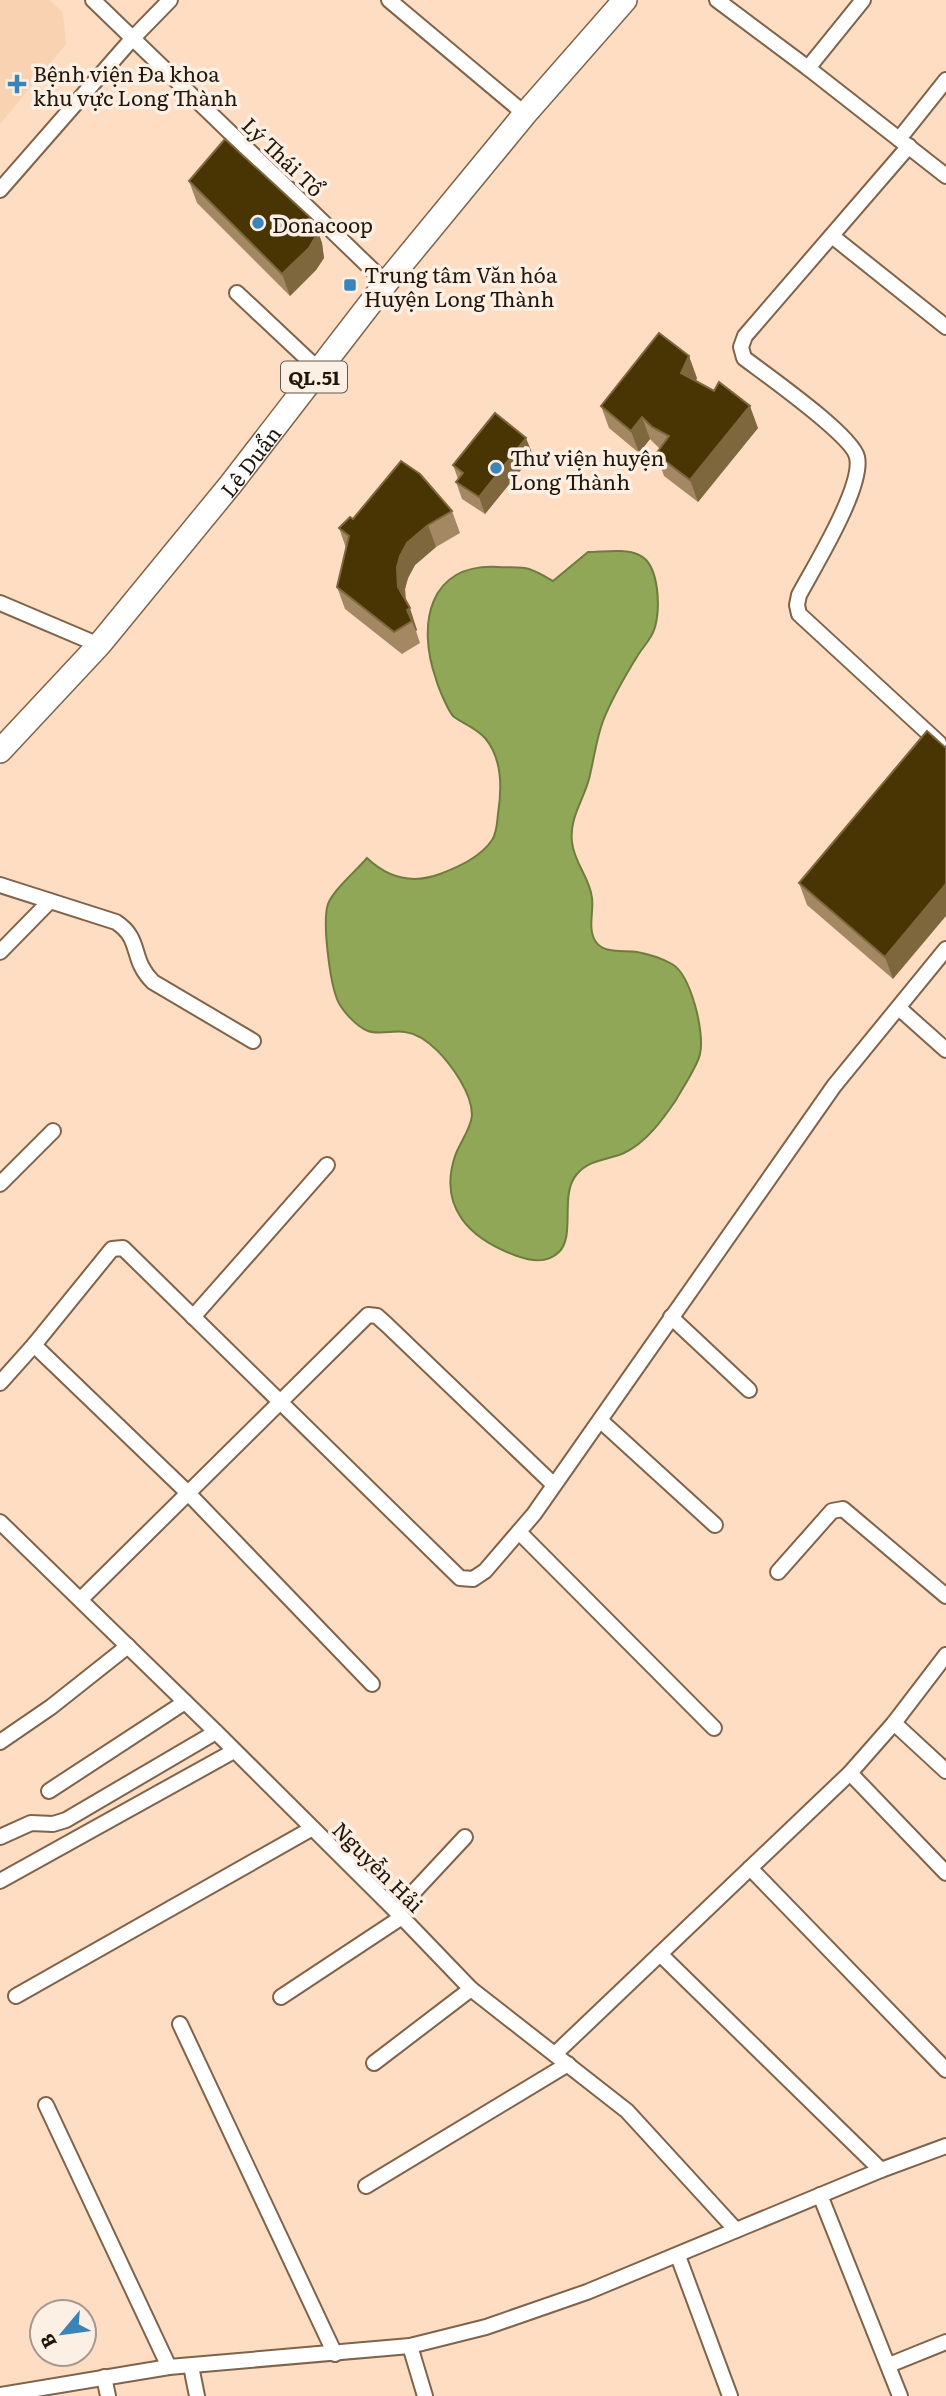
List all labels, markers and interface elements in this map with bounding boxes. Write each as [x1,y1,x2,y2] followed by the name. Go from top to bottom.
[33,57,238,112] place label: Bệnh viện Đa khoa khu vực Long Thành
[7,74,27,94] marker: Bệnh viện Đa khoa khu vực Long Thành
[236,109,332,203] street label: Lý Thái Tổ
[272,208,373,239] place label: Donacoop
[250,215,266,231] marker: Donacoop
[364,258,558,313] place label: Trung tâm Văn hóa Huyện Long Thành
[342,277,358,293] marker: Trung tâm Văn hóa Huyện Long Thành
[281,362,347,392] road number: QL.51
[212,418,287,503] street label: Lê Duẩn
[510,441,665,496] place label: Thư viện huyện Long Thành
[488,460,504,476] marker: Thư viện huyện Long Thành
[327,1814,431,1918] street label: Nguyễn Hải
[28,2298,98,2368] north arrow
[32,2329,63,2354] text: B

